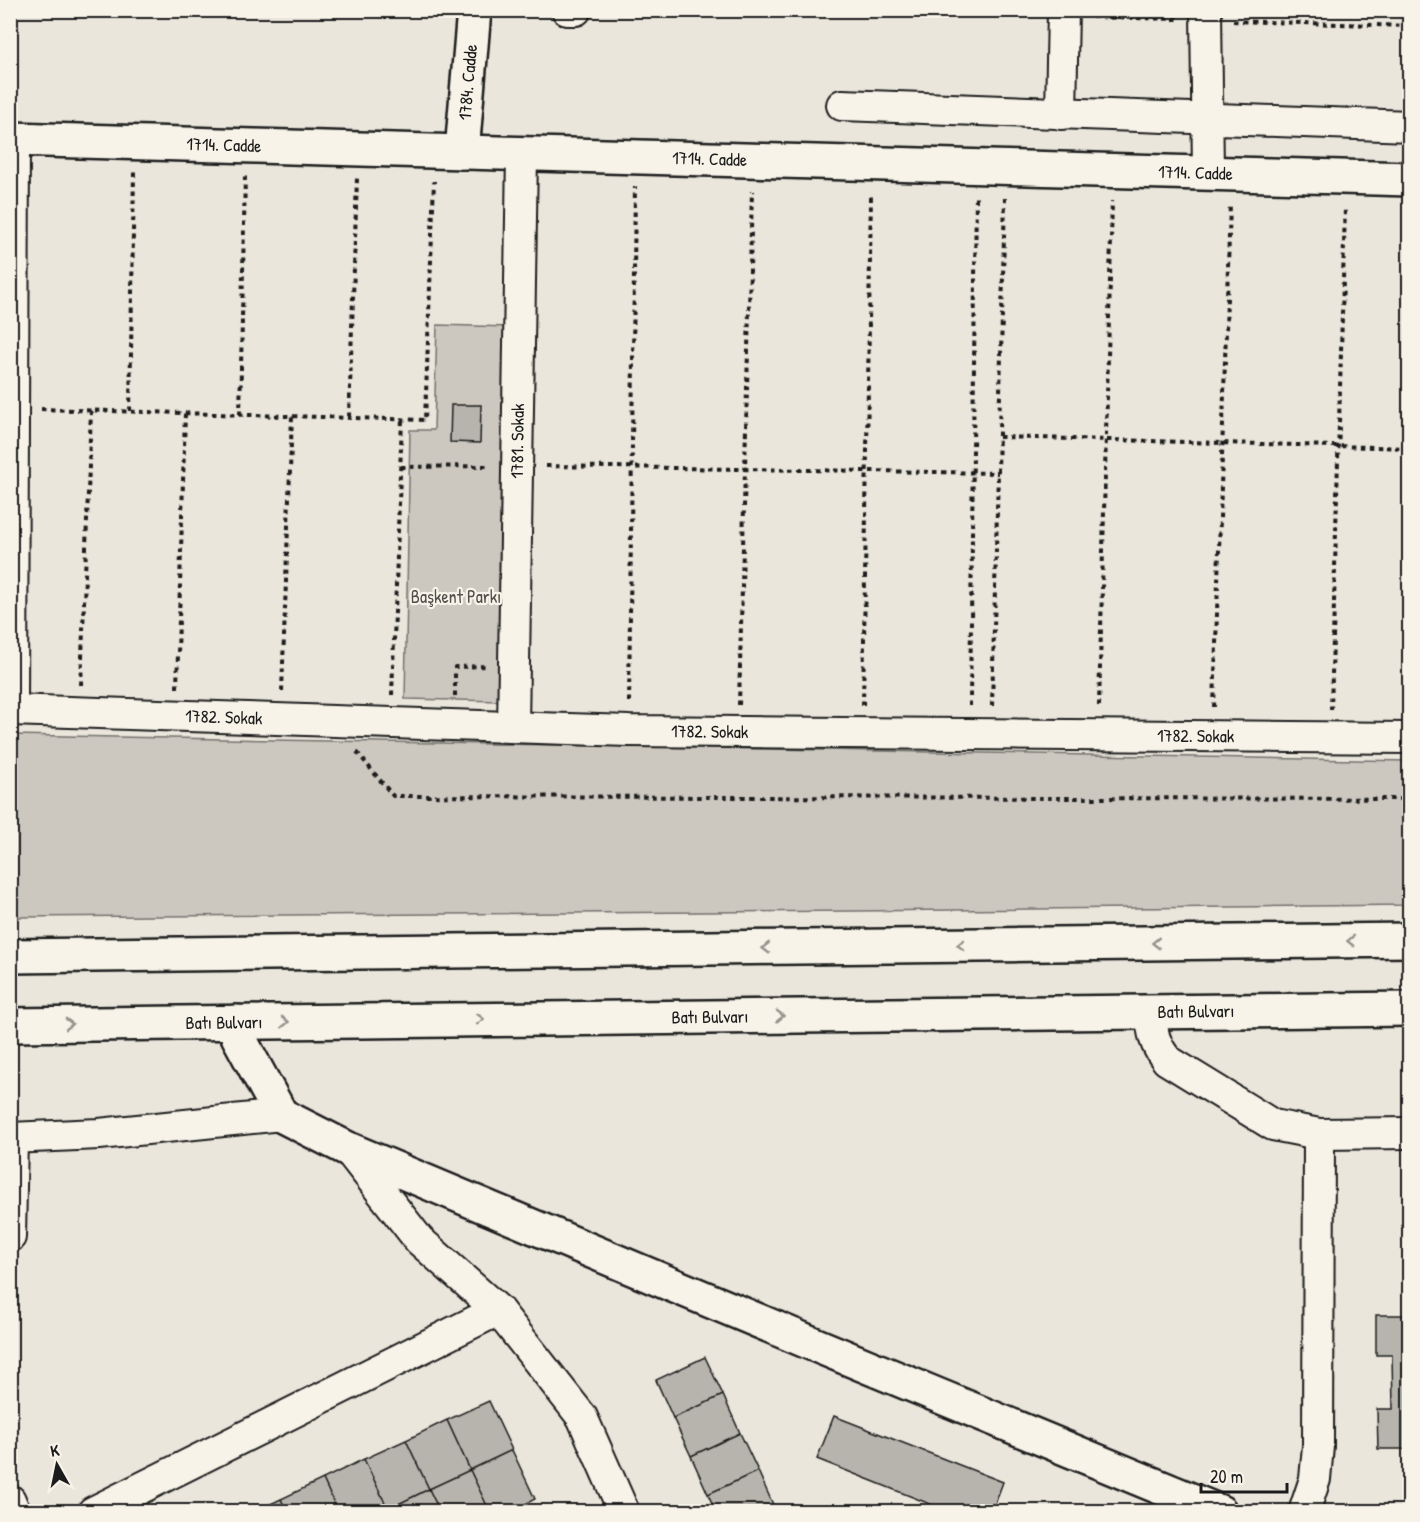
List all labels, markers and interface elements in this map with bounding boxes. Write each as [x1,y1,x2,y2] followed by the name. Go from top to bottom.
[452,43,483,121] street label: 1784. Cadde
[186,131,262,158] street label: 1714. Cadde
[672,145,748,172] street label: 1714. Cadde
[1158,159,1233,186] street label: 1714. Cadde
[504,403,530,479] street label: 1781. Sokak
[411,584,501,609] park label: Başkent Parkı
[185,703,263,731] street label: 1782. Sokak
[671,718,749,744] street label: 1782. Sokak
[1157,723,1235,748] street label: 1782. Sokak
[1347,935,1356,947] one-way arrow
[1152,937,1161,949] one-way arrow
[957,939,966,951] one-way arrow
[762,941,771,954] one-way arrow
[1157,998,1235,1024] street label: Batı Bulvarı
[671,1004,749,1029] street label: Batı Bulvarı
[185,1009,263,1035] street label: Batı Bulvarı
[775,1010,784,1022] one-way arrow
[475,1013,484,1025] one-way arrow
[280,1015,289,1028] one-way arrow
[64,1018,73,1030] one-way arrow
[27,1435,87,1495] north arrow
[49,1439,61,1462] text: K
[1201,1456,1286,1494] scale bar
[1210,1464,1243,1489] text: 20 m

